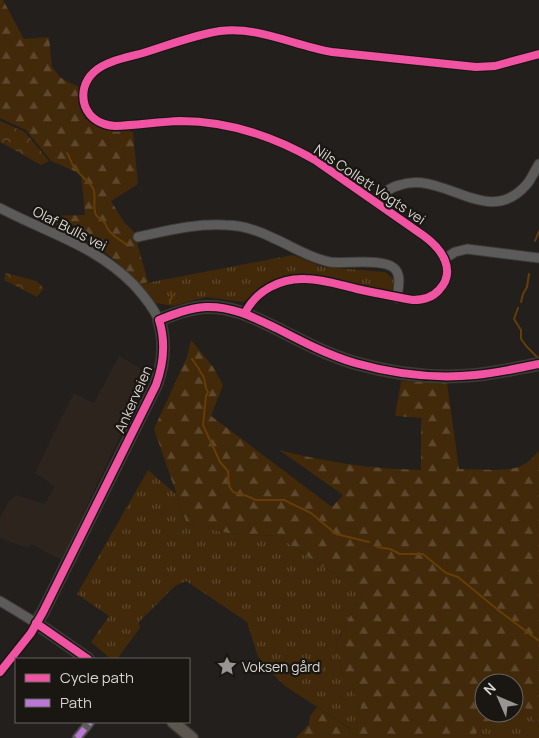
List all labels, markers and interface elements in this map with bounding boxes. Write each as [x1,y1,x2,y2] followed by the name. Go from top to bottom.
[311,140,429,228] street label: Nils Collett Vogts vei
[30,201,110,255] street label: Olaf Bulls vei
[110,362,156,436] street label: Ankerveien
[216,655,238,677] place icon: Voksen gård
[242,657,320,676] place label: Voksen gård
[15,658,190,723] legend
[60,667,134,688] text: Cycle path
[474,673,524,723] north arrow
[479,678,500,699] text: N
[60,692,92,713] text: Path

